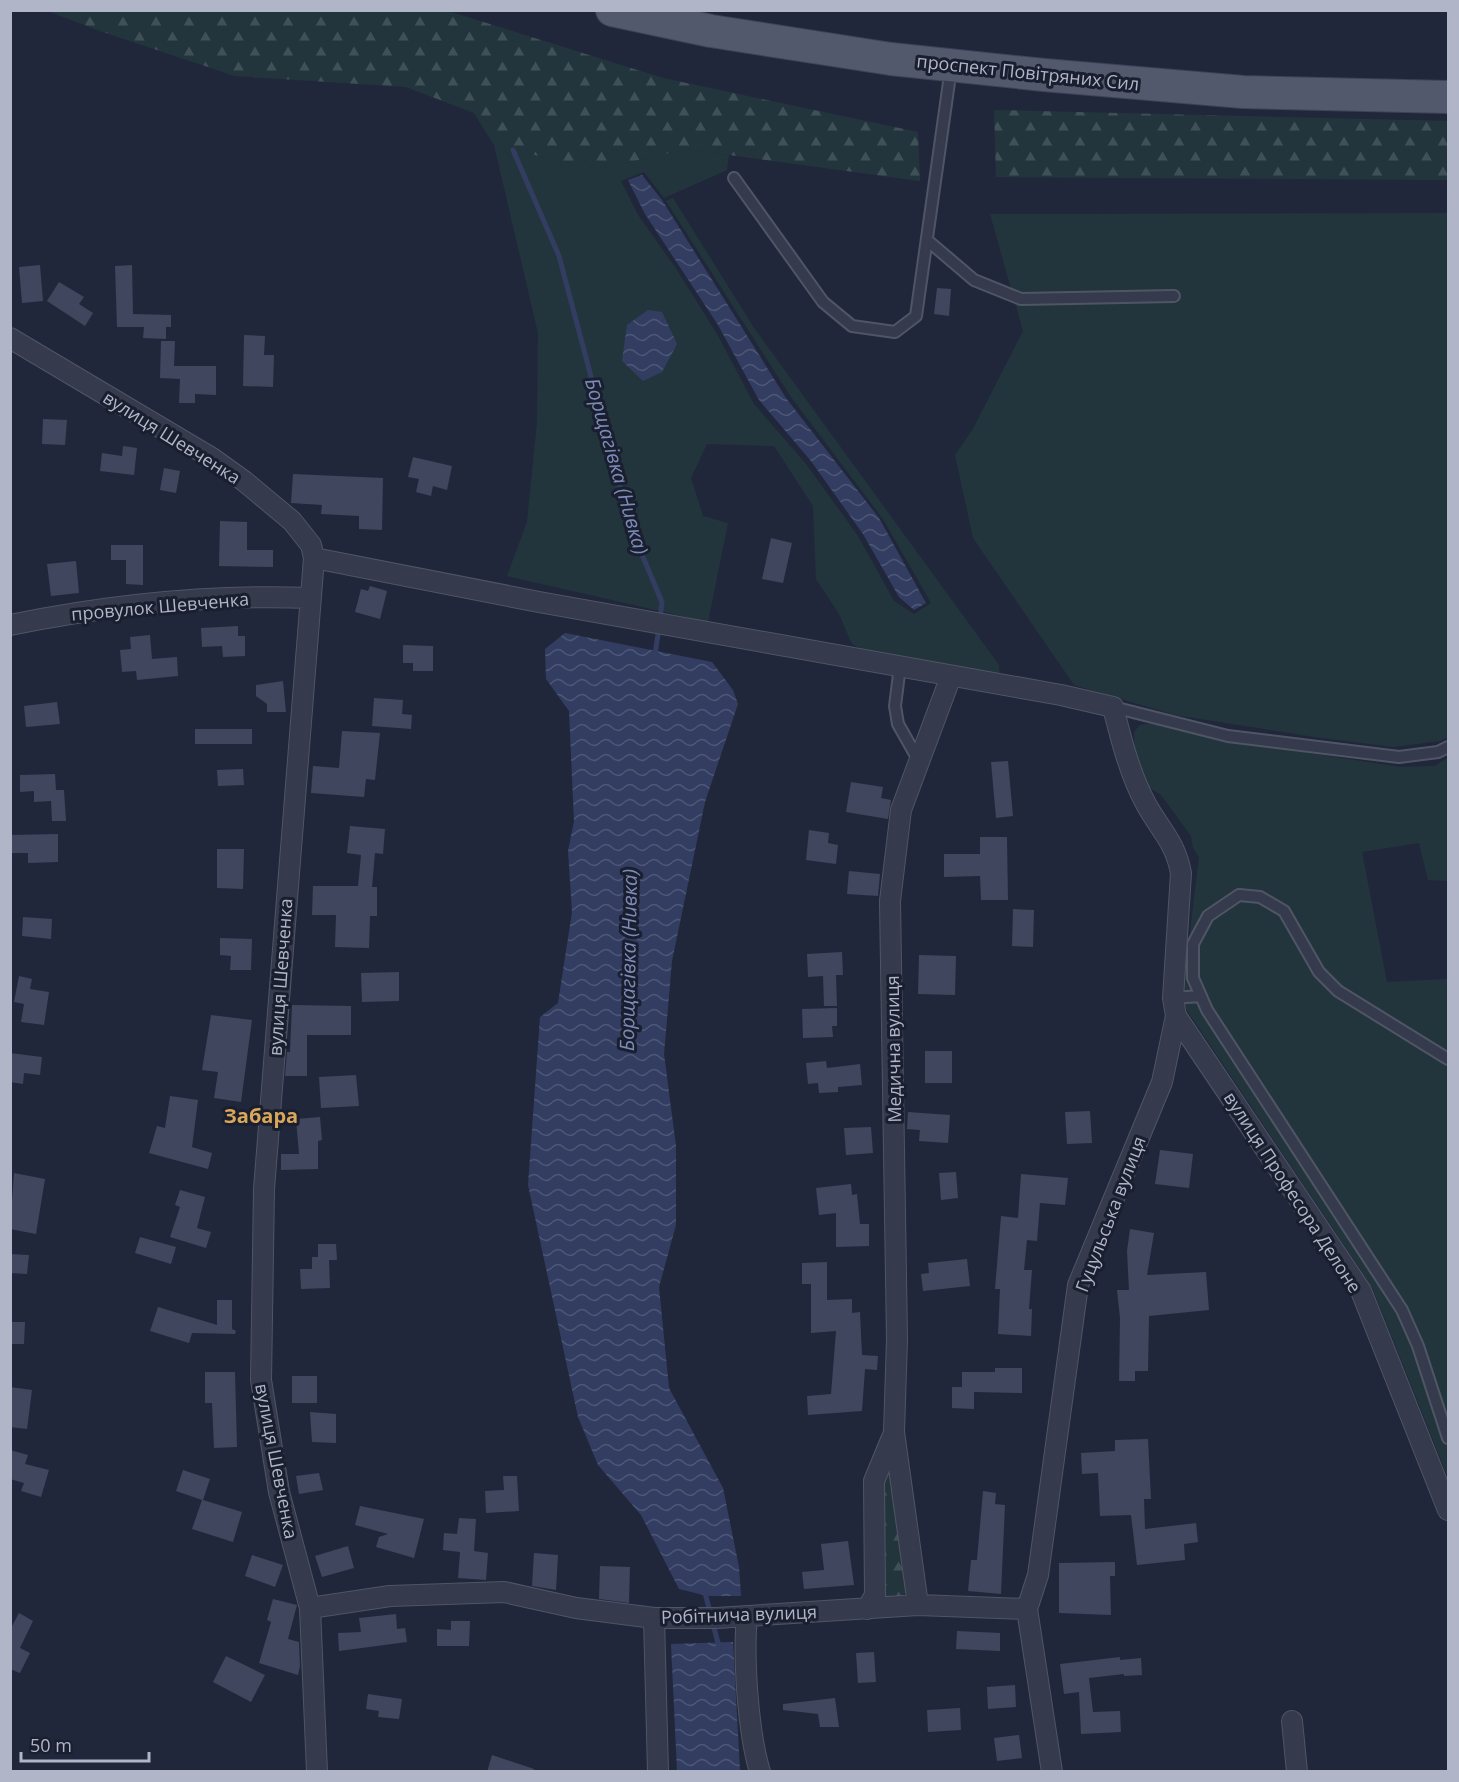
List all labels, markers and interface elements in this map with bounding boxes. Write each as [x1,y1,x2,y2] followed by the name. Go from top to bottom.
[916,48,1140,96] street label: проспект Повітряних Сил
[579,375,655,557] water label: Борщагівка (Нивка)
[99,385,245,489] street label: вулиця Шевченка
[70,586,250,626] street label: провулок Шевченка
[613,869,643,1051] water label: Борщагівка (Нивка)
[263,897,297,1057] street label: вулиця Шевченка
[880,975,906,1123] street label: Медична вулиця
[1219,1087,1367,1297] street label: вулиця Професора Делоне
[224,1102,298,1129] district label: Забара
[1069,1133,1151,1295] street label: Гуцульська вулиця
[250,1381,304,1541] street label: вулиця Шевченка
[661,1599,817,1629] street label: Робітнича вулиця
[21,1725,148,1763] scale bar
[30,1733,72,1757] text: 50 m

